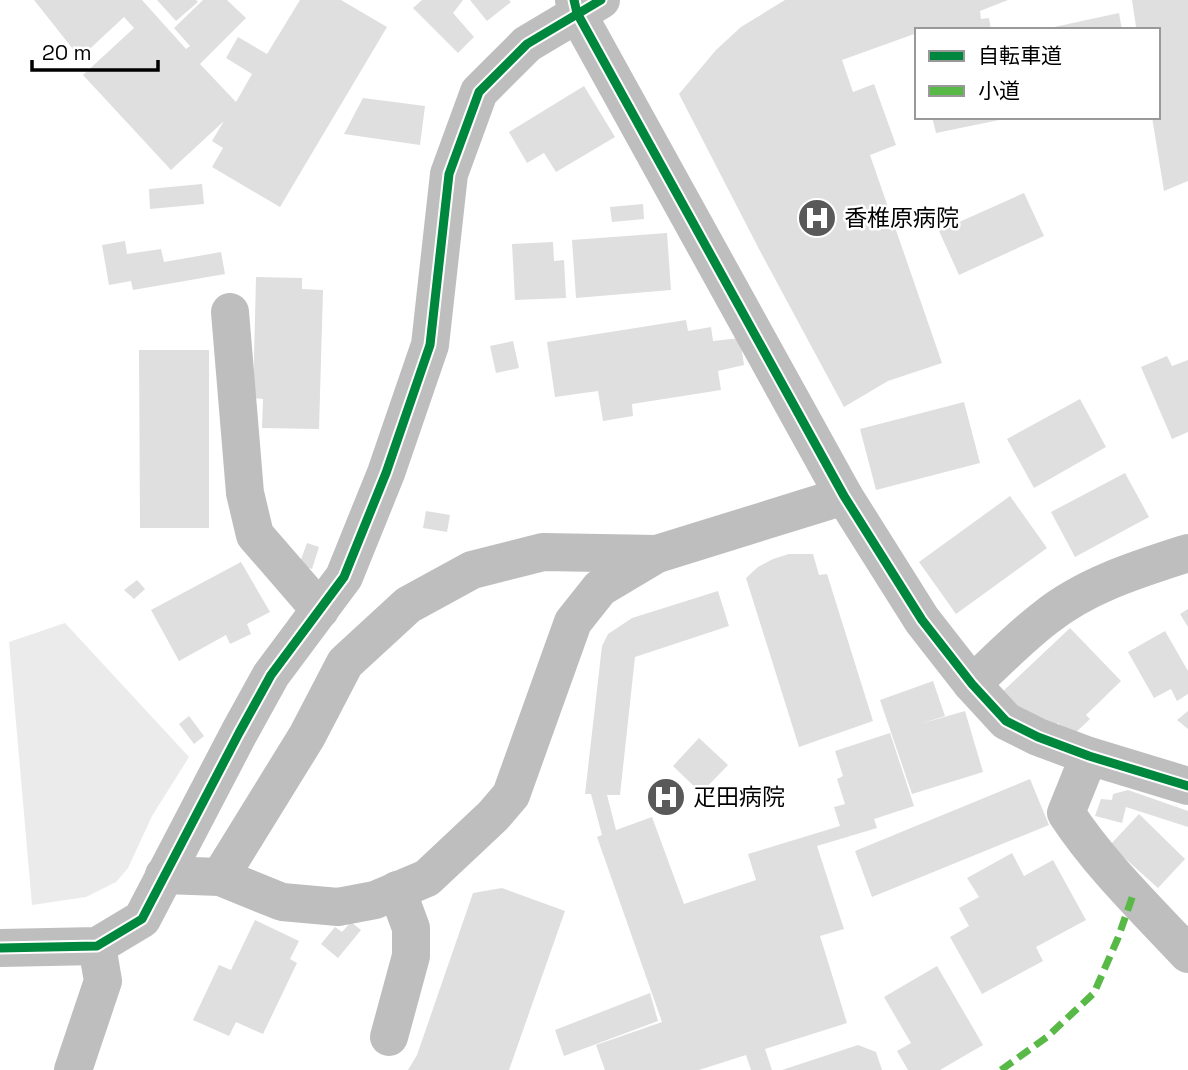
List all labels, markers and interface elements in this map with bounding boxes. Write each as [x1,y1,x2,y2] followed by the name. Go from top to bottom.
[32,28,158,72] scale bar
[915,28,1160,119] legend
[42,39,92,66] text: 20 m
[978,42,1062,69] text: 自転車道
[978,77,1020,104] text: 小道
[796,197,838,239] hospital icon: 香椎原病院
[844,203,959,233] place label: 香椎原病院
[645,776,687,818] hospital icon: 疋田病院
[693,782,785,812] place label: 疋田病院

